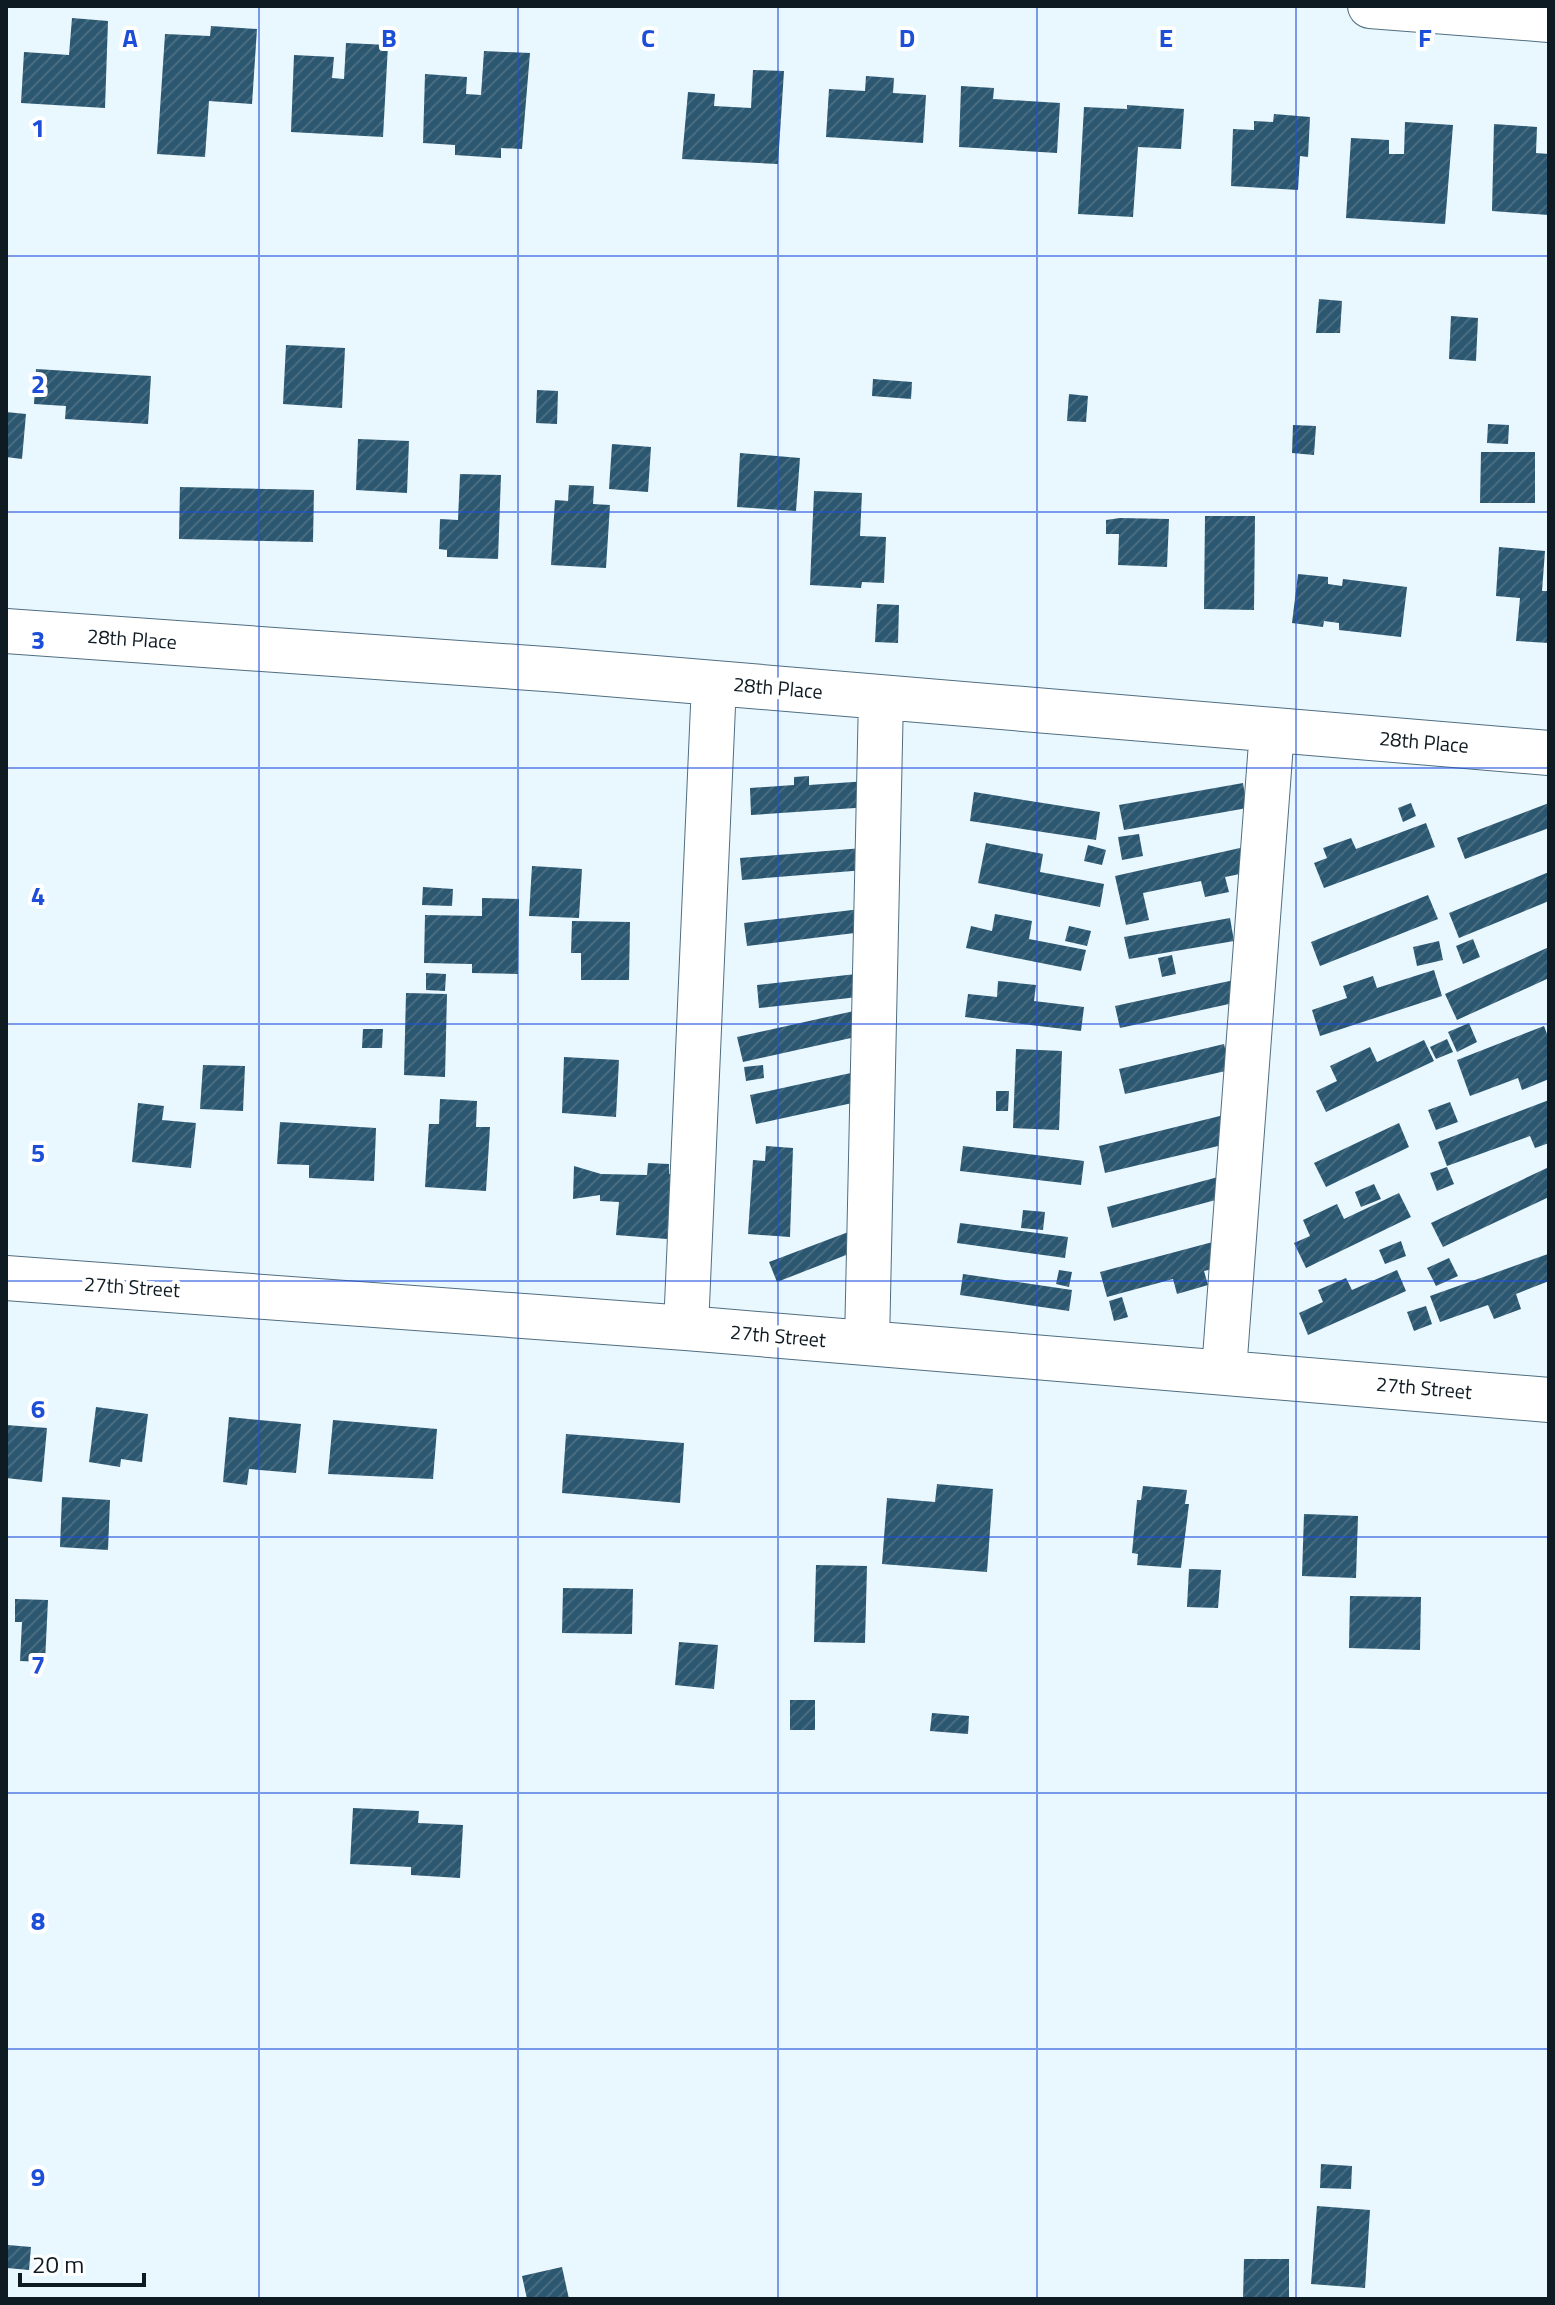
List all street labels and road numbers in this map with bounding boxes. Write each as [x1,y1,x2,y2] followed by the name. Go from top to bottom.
[86,620,178,657] street label: 28th Place
[732,668,824,707] street label: 28th Place
[1378,722,1470,761] street label: 28th Place
[83,1268,181,1305] street label: 27th Street
[729,1316,827,1355] street label: 27th Street
[1375,1368,1473,1407] street label: 27th Street

